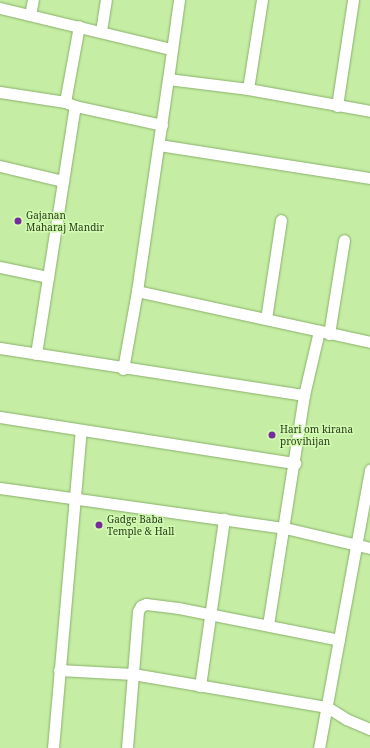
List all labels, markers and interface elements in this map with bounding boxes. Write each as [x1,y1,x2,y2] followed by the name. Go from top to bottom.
[26,209,104,232] place label: Gajanan Maharaj Mandir
[13,216,23,226] marker: Gajanan Maharaj Mandir
[280,423,353,446] place label: Hari om kirana provihijan
[267,430,277,440] marker: Hari om kirana provihijan
[107,513,174,536] place label: Gadge Baba Temple & Hall
[94,520,104,530] marker: Gadge Baba Temple & Hall

